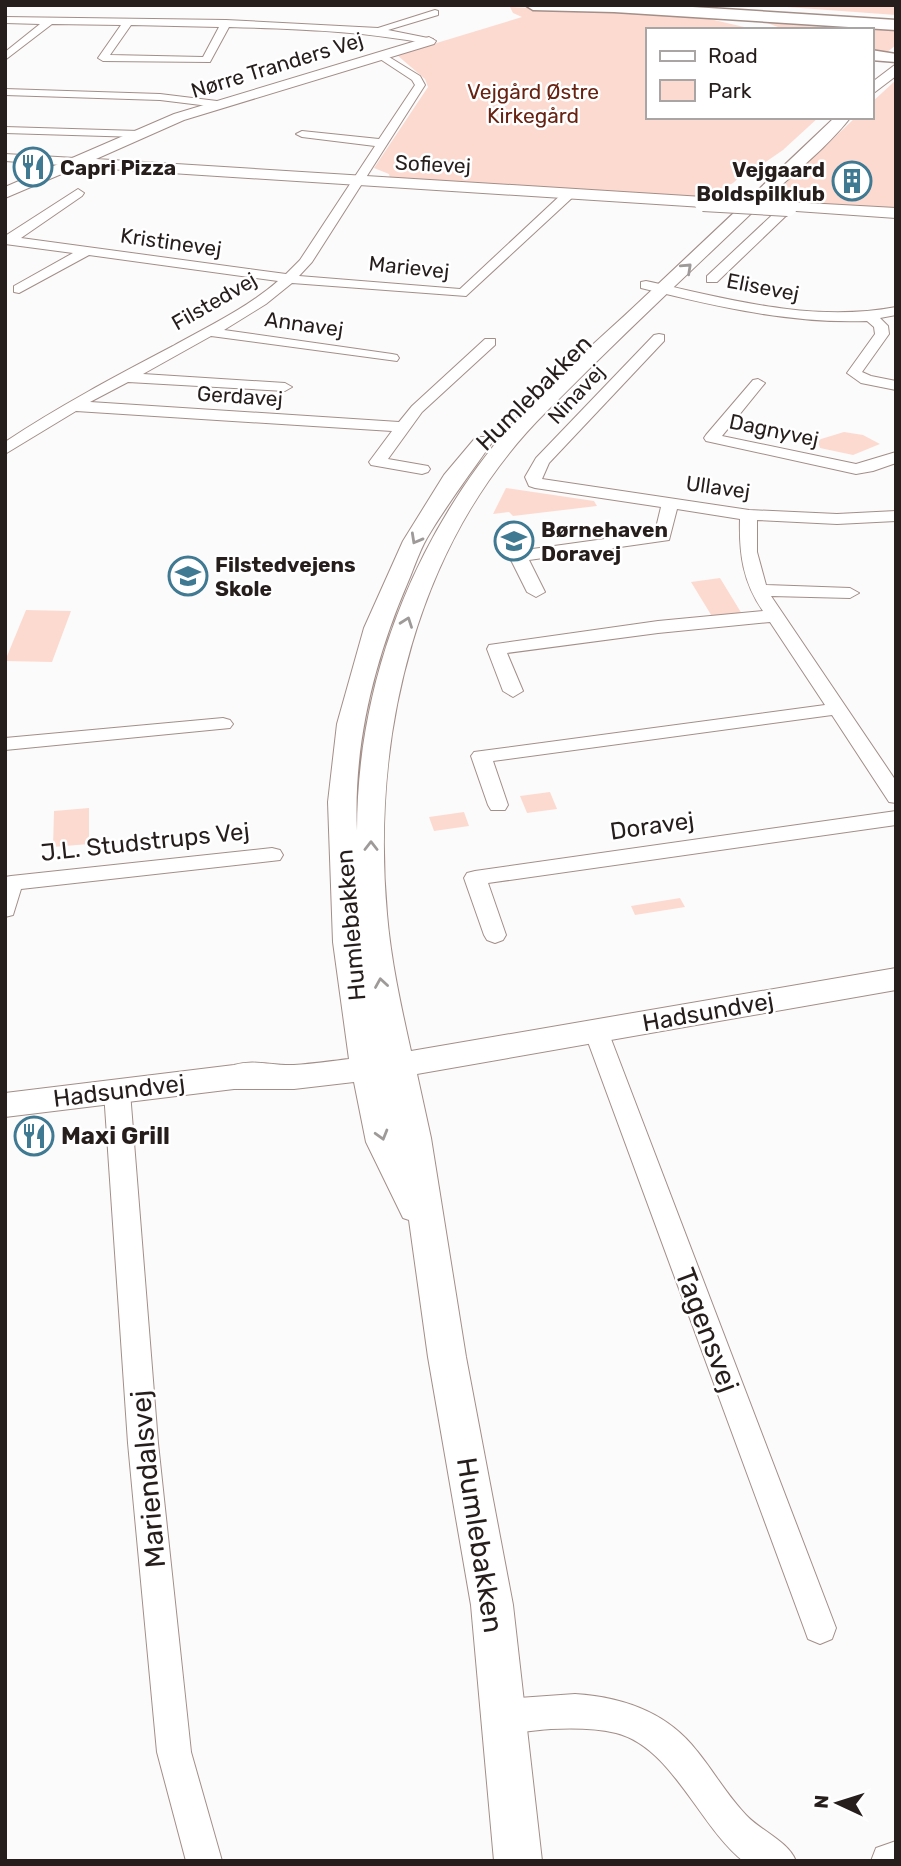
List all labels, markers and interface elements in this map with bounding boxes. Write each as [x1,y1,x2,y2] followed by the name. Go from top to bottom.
[188,27,366,103] street label: Nørre Tranders Vej
[646,28,873,119] legend
[708,43,758,68] text: Road
[708,78,752,103] text: Park
[467,79,599,128] park label: Vejgård Østre Kirkegård
[12,146,54,188] restaurant icon: Capri Pizza
[394,150,472,178] street label: Sofievej
[60,155,176,180] place label: Capri Pizza
[696,157,825,206] place label: Vejgaard Boldspilklub
[831,160,873,202] building icon: Vejgaard Boldspilklub
[119,223,223,261] street label: Kristinevej
[367,250,451,284] street label: Marievej
[679,263,692,276] one-way arrow
[167,267,261,335] street label: Filstedvej
[725,268,801,306] street label: Elisevej
[263,306,345,342] street label: Annavej
[470,329,598,457] street label: Humlebakken
[542,359,610,429] street label: Ninavej
[196,381,284,411] street label: Gerdavej
[727,408,821,452] street label: Dagnyvej
[684,470,752,504] street label: Ullavej
[541,517,668,566] place label: Børnehaven Doravej
[493,520,535,562] school or university icon: Børnehaven Doravej
[411,531,424,544] one-way arrow
[215,552,356,601] place label: Filstedvejens Skole
[167,555,209,597] school or university icon: Filstedvejens Skole
[398,617,412,629] one-way arrow
[608,806,696,846] street label: Doravej
[39,817,251,867] street label: J.L. Studstrups Vej
[363,840,379,851] one-way arrow
[330,848,372,1002] street label: Humlebakken
[374,977,389,989] one-way arrow
[640,987,776,1037] street label: Hadsundvej
[52,1069,186,1113] street label: Hadsundvej
[13,1115,55,1157] restaurant icon: Maxi Grill
[61,1122,170,1150] place label: Maxi Grill
[373,1129,388,1141] one-way arrow
[668,1263,746,1397] street label: Tagensvej
[124,1389,172,1569] street label: Mariendalsvej
[450,1455,510,1635] street label: Humlebakken
[803,1768,873,1838] north arrow
[810,1794,833,1809] text: N

